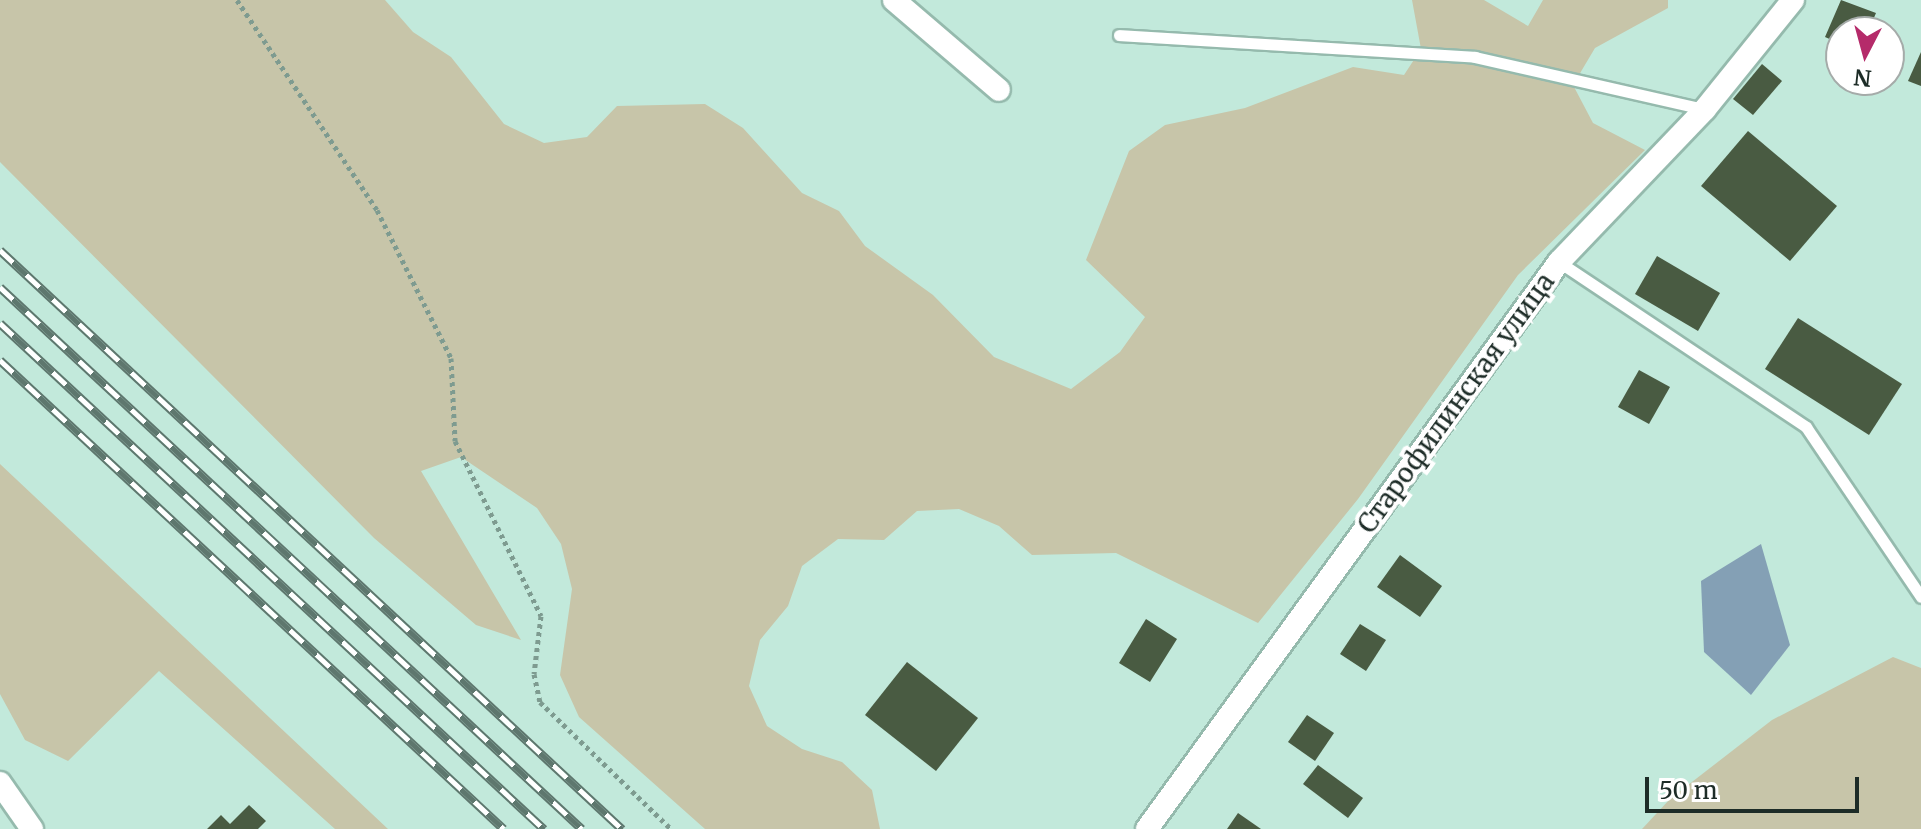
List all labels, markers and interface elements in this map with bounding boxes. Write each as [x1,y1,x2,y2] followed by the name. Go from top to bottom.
[1825,16,1905,96] north arrow
[1853,63,1873,93] text: N
[1351,267,1561,539] street label: Старофилинская улица
[1649,761,1863,811] scale bar
[1659,775,1718,806] text: 50 m

